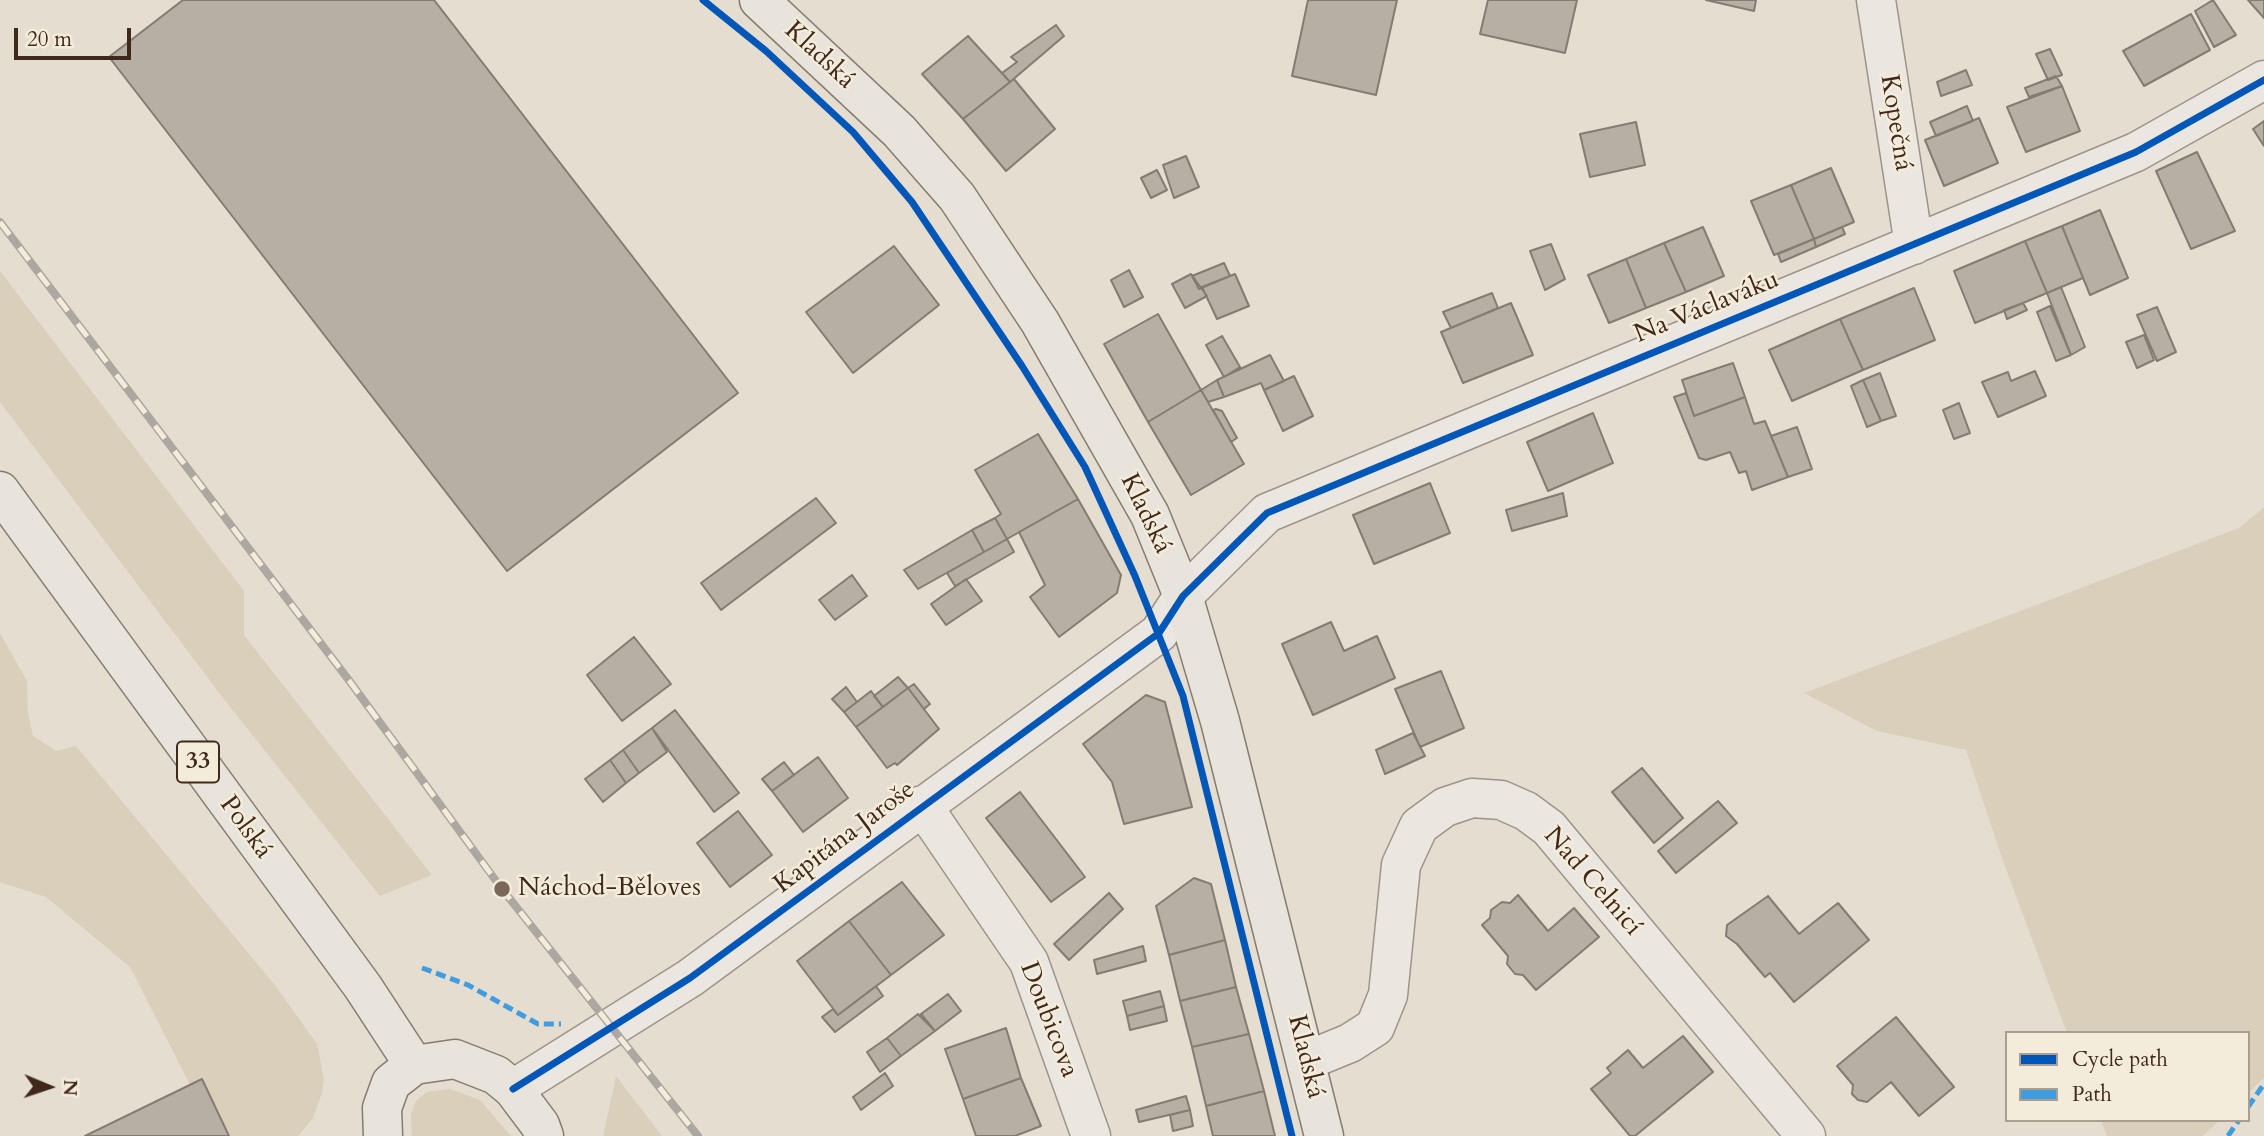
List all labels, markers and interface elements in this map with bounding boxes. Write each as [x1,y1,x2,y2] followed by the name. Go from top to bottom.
[18,14,135,58] scale bar
[777,16,861,96] street label: Kladská
[27,25,72,54] text: 20 m
[1872,73,1918,173] street label: Kopečná
[1630,265,1784,351] street label: Na Václaváku
[1112,469,1178,559] street label: Kladská
[177,742,219,782] road number: 33
[768,775,922,901] street label: Kapitána Jaroše
[212,791,278,865] street label: Polská
[1536,821,1648,943] street label: Nad Celnicí
[518,873,701,905] place label: Náchod-Běloves
[492,879,512,899] marker: Náchod-Běloves
[1012,958,1084,1082] street label: Doubicova
[1280,1012,1330,1102] street label: Kladská
[2005,1031,2250,1122] legend
[2072,1045,2168,1074] text: Cycle path
[14,1052,84,1122] north arrow
[57,1079,83,1096] text: N
[2072,1080,2112,1109] text: Path

